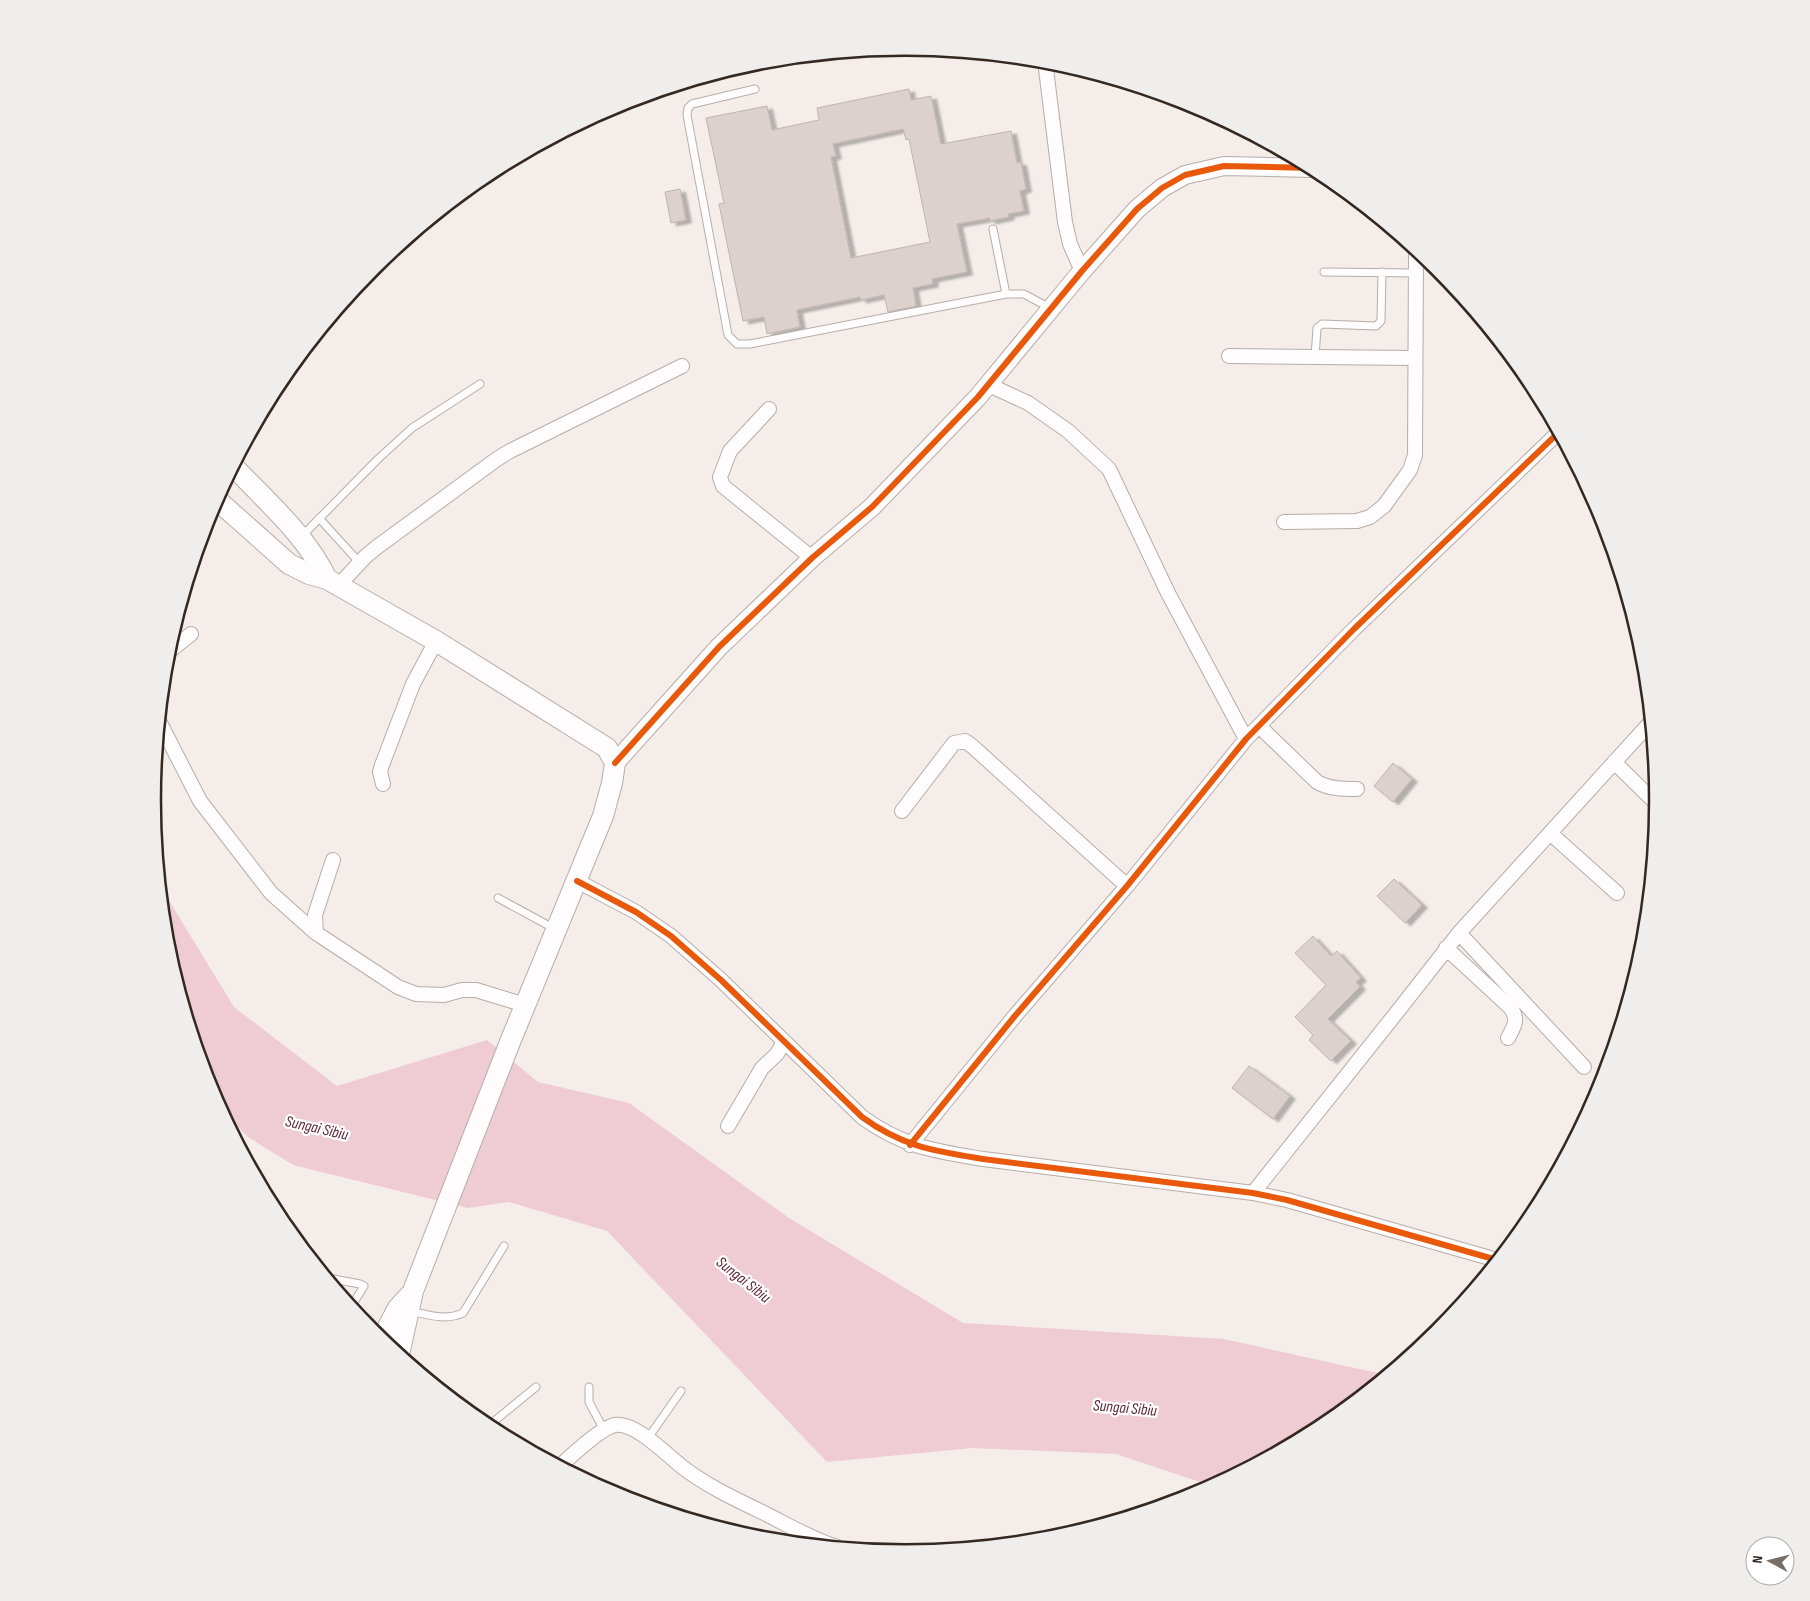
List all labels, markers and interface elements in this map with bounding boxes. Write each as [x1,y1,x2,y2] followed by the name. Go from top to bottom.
[283,1112,350,1145] water label: Sungai Sibiu
[712,1253,774,1308] water label: Sungai Sibiu
[1092,1396,1158,1421] water label: Sungai Sibiu
[1745,1536,1795,1586] north arrow
[1749,1555,1766,1564] text: N

